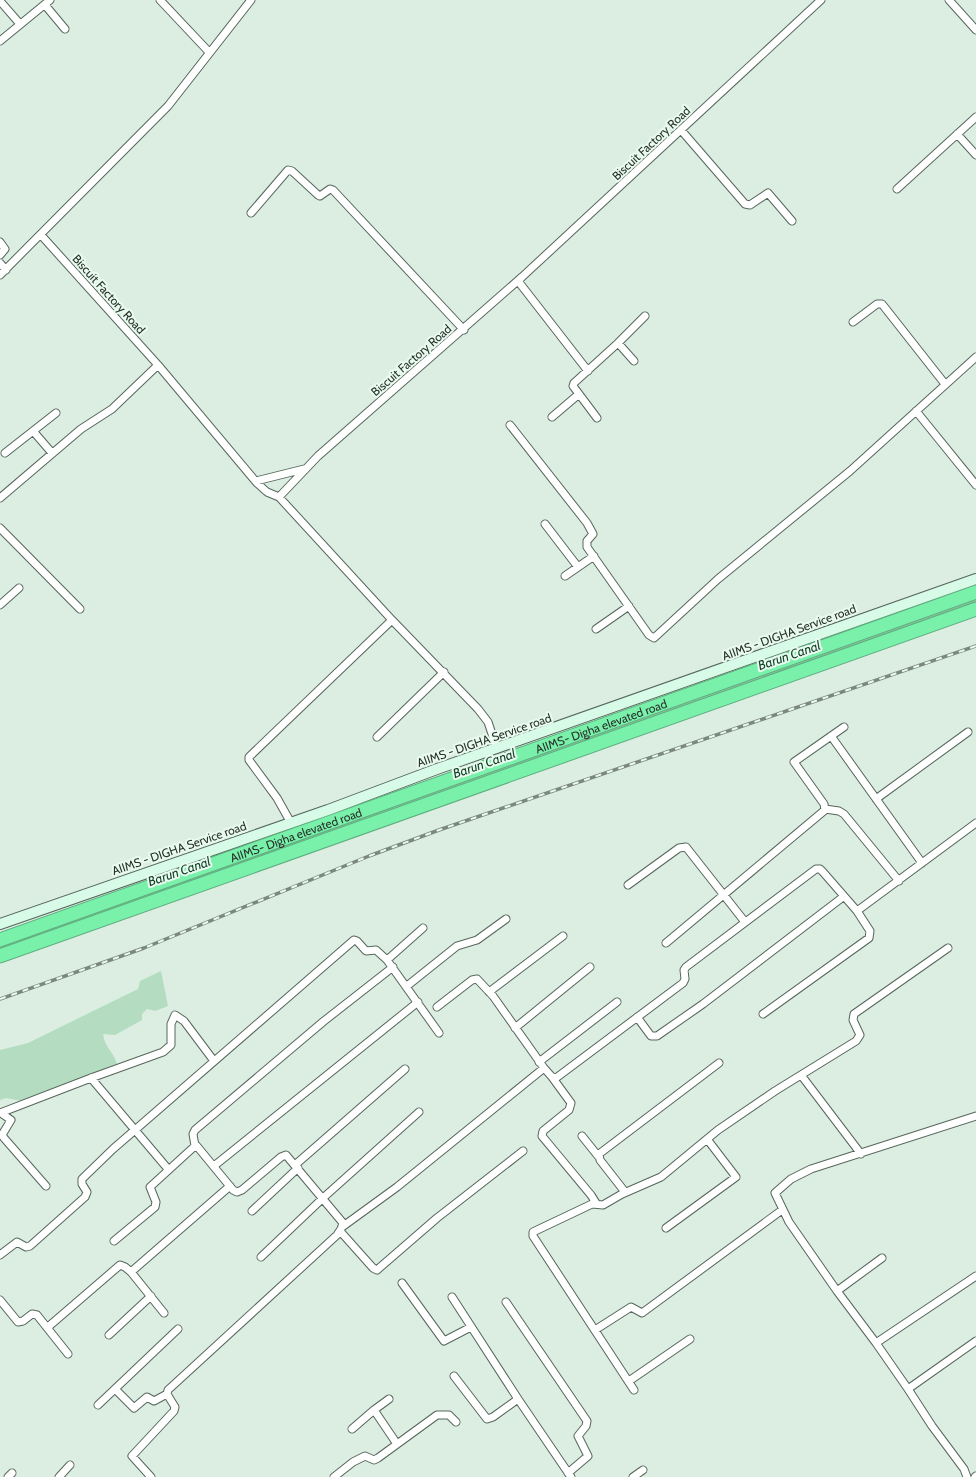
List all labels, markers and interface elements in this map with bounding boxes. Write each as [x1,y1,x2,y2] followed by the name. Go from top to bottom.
[609,103,693,183] street label: Biscuit Factory Road
[69,251,149,337] street label: Biscuit Factory Road
[368,321,454,399] street label: Biscuit Factory Road
[720,601,858,663] street label: AIIMS - DIGHA Service road
[756,637,822,673] water label: Barun Canal
[533,695,669,756] street label: AIIMS- Digha elevated road
[415,710,553,770] street label: AIIMS - DIGHA Service road
[451,745,517,781] water label: Barun Canal
[228,804,364,865] street label: AIIMS- Digha elevated road
[110,818,248,878] street label: AIIMS - DIGHA Service road
[146,853,212,889] water label: Barun Canal

